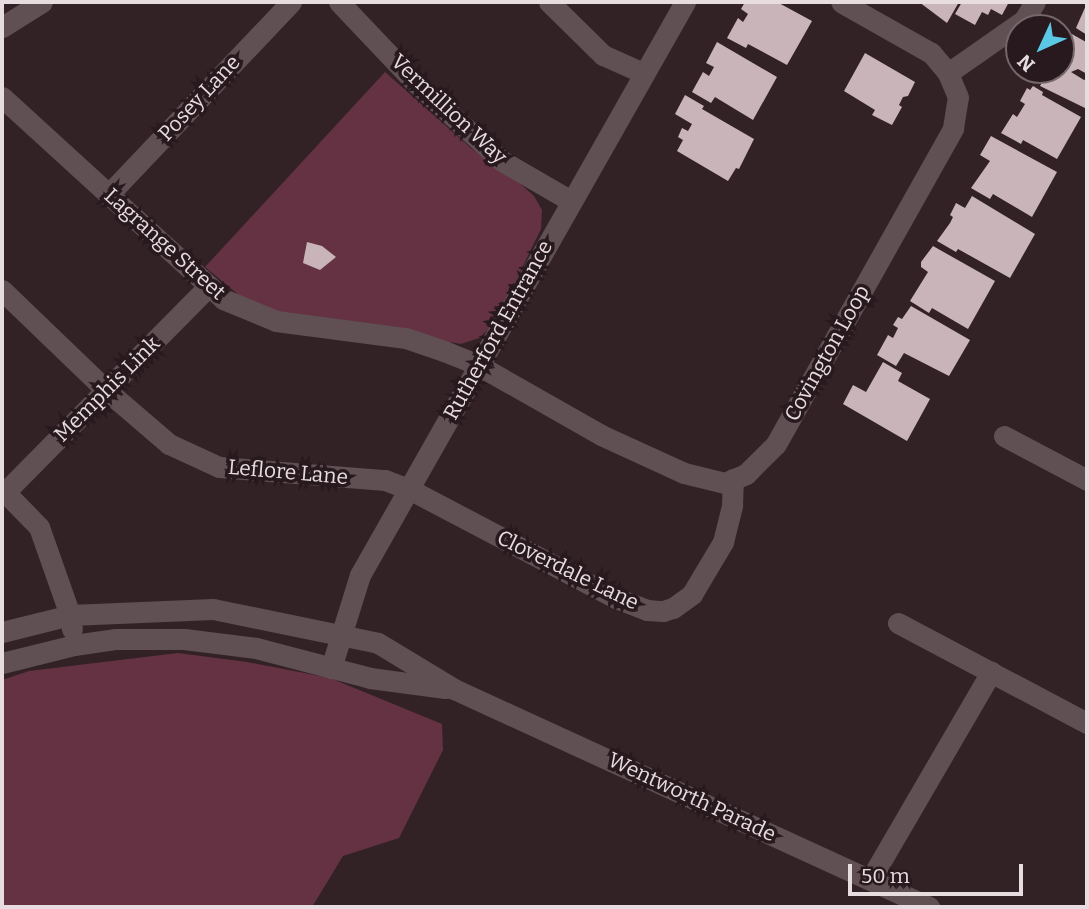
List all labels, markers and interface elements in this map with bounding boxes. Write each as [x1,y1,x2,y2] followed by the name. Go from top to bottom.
[1005,14,1075,84] north arrow
[386,49,512,169] street label: Vermillion Way
[1013,49,1040,76] text: N
[153,50,245,146] street label: Posey Lane
[99,183,231,305] street label: Lagrange Street
[438,236,558,424] street label: Rutherford Entrance
[779,281,875,425] street label: Covington Loop
[49,331,165,447] street label: Memphis Link
[227,454,349,490] street label: Leflore Lane
[493,525,643,615] street label: Cloverdale Lane
[604,747,780,847] street label: Wentworth Parade
[851,850,1026,894] scale bar
[861,863,910,889] text: 50 m

